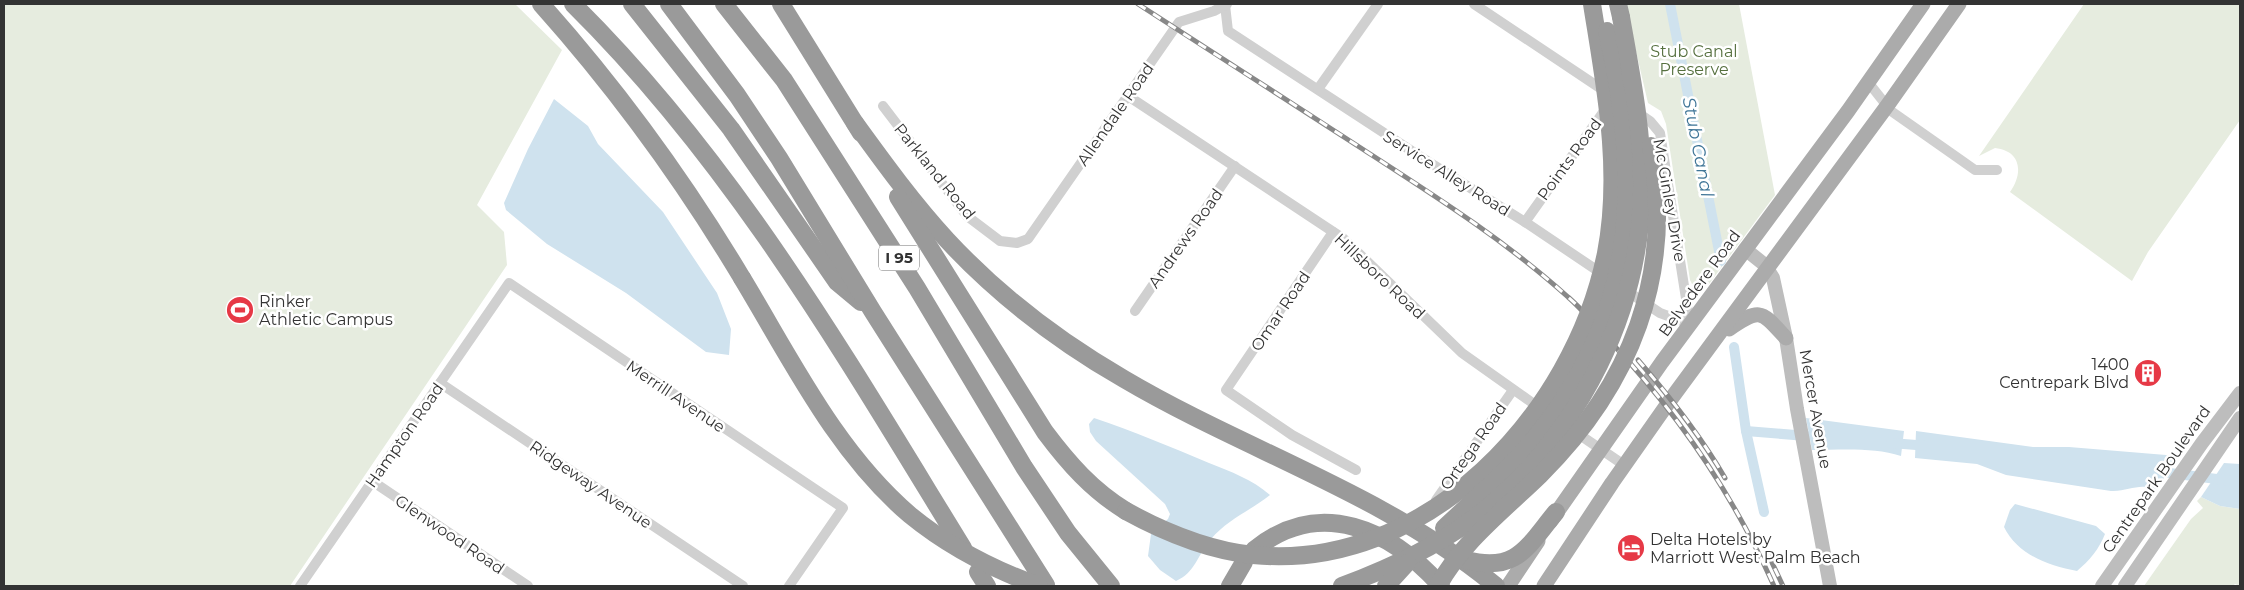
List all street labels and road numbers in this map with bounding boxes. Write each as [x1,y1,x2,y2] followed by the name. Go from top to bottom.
[1073,59,1158,169] street label: Allendale Road
[1533,115,1606,204] street label: Points Road
[890,119,979,223] street label: Parkland Road
[1380,127,1514,220] street label: Service Alley Road
[1649,137,1690,263] street label: Mc Ginley Drive
[1144,185,1227,292] street label: Andrews Road
[1655,227,1744,340] street label: Belvedere Road
[1330,230,1429,323] street label: Hillsboro Road
[879,246,919,270] road number: I 95
[1247,268,1314,355] street label: Omar Road
[1796,348,1835,470] street label: Mercer Avenue
[623,356,729,436] street label: Merrill Avenue
[361,379,448,491] street label: Hampton Road
[1436,399,1511,494] street label: Ortega Road
[2098,402,2215,557] street label: Centrepark Boulevard
[526,436,655,532] street label: Ridgeway Avenue
[391,491,508,578] street label: Glenwood Road

